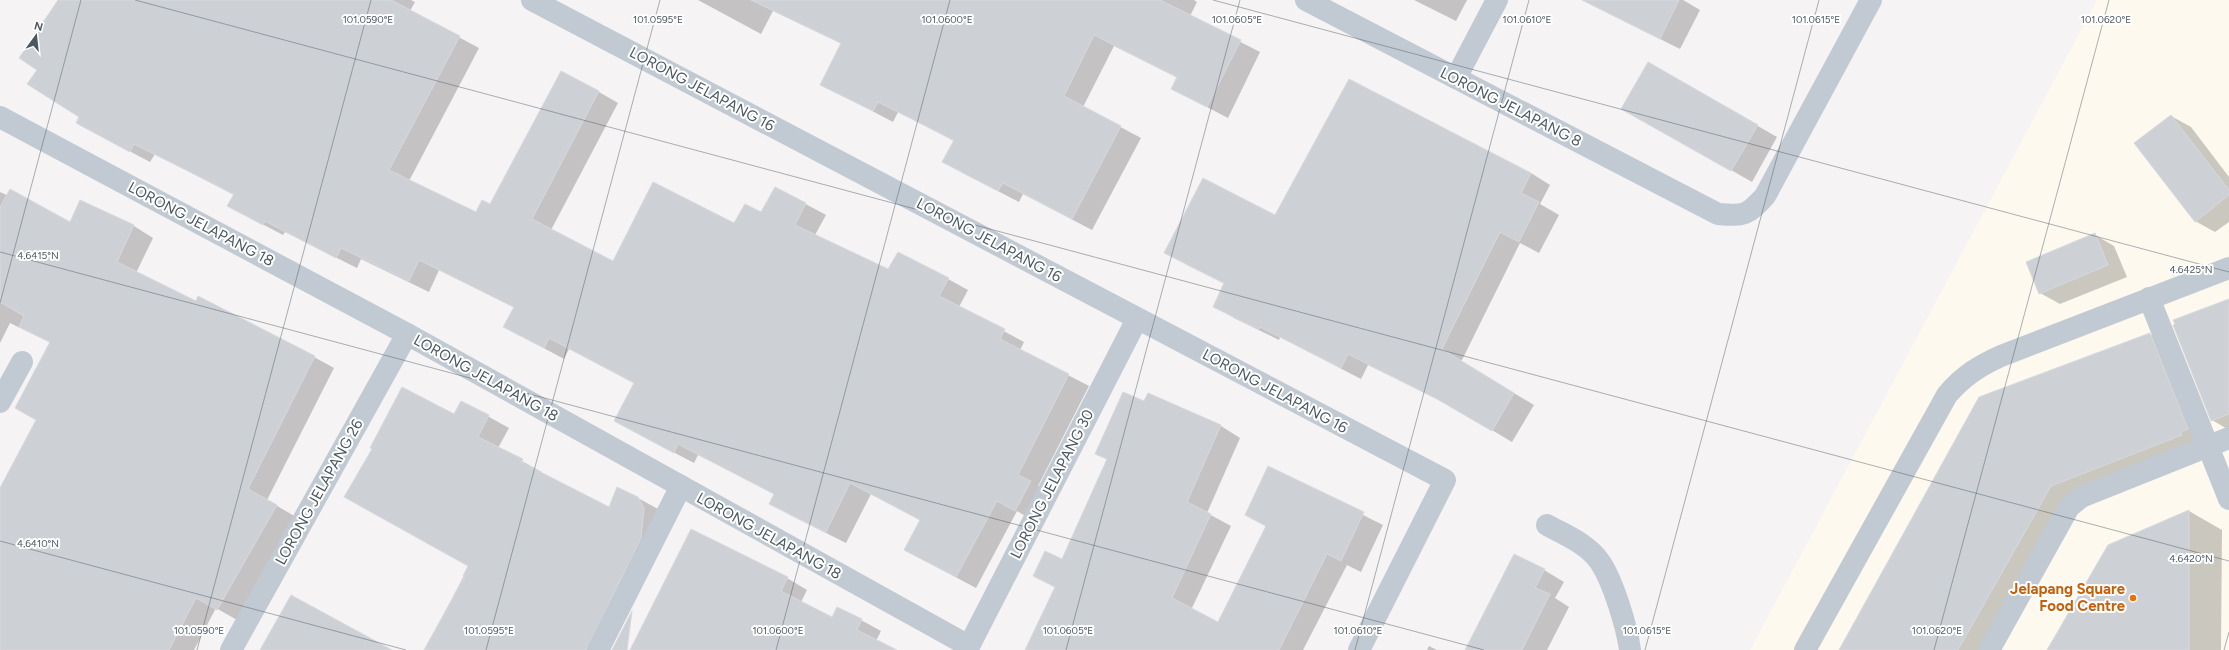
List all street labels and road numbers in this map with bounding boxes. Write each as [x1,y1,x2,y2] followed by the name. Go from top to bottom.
[626,43,778,135] street label: LORONG JELAPANG 16
[1437,64,1585,150] street label: LORONG JELAPANG 8
[125,178,277,270] street label: LORONG JELAPANG 18
[913,194,1065,286] street label: LORONG JELAPANG 16
[411,331,561,425] street label: LORONG JELAPANG 18
[1199,345,1351,437] street label: LORONG JELAPANG 16
[1007,406,1097,562] street label: LORONG JELAPANG 30
[271,416,367,568] street label: LORONG JELAPANG 26
[694,489,844,583] street label: LORONG JELAPANG 18

